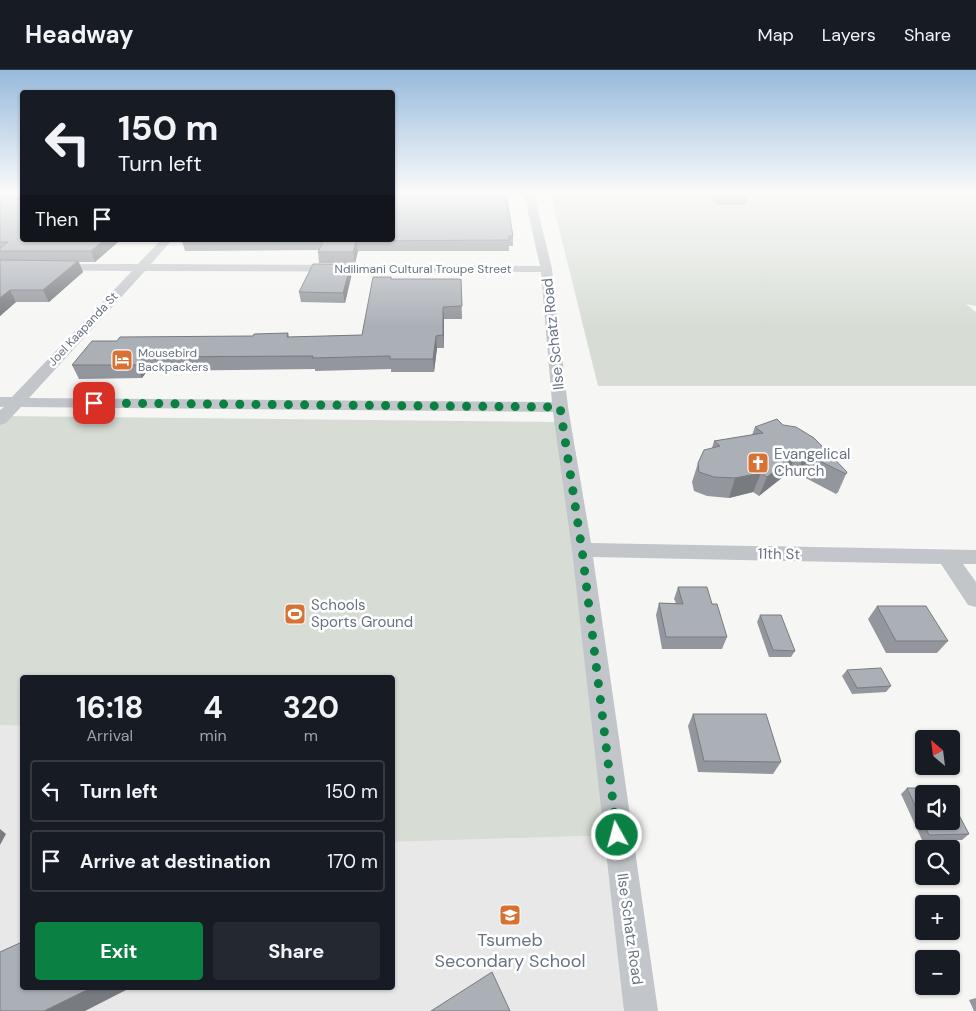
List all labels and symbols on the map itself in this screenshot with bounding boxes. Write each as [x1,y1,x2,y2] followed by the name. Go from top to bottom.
[335,261,512,277] street label: Ndilimani Cultural Troupe Street
[537,277,569,391] street label: Ilse Schatz Road
[45,288,122,369] street label: Joel Kaapanda St
[138,345,208,375] place label: Mousebird Backpackers
[110,348,134,372] hotel icon: Mousebird Backpackers
[73,382,115,424] pin
[774,444,850,481] place label: Evangelical Church
[746,451,770,475] church icon: Evangelical Church
[758,544,801,564] street label: 11th St
[311,595,413,632] place label: Schools Sports Ground
[283,602,307,626] sports icon: Schools Sports Ground
[915,730,960,775] north arrow
[590,808,642,860] position arrow
[612,872,648,986] street label: Ilse Schatz Road
[498,903,522,927] school or university icon: Tsumeb Secondary School
[435,928,585,973] place label: Tsumeb Secondary School

